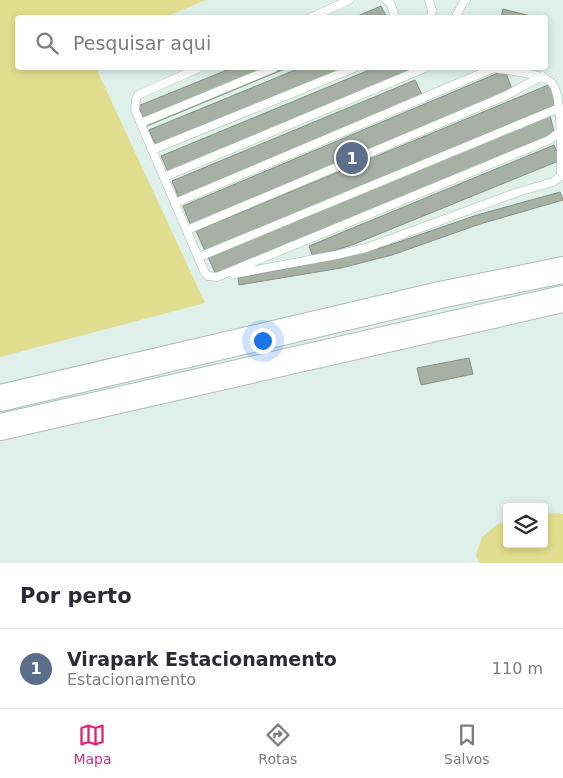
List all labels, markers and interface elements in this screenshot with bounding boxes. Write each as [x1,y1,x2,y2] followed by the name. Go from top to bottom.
[15,15,548,70] search box
[33,29,61,57] icon: search
[73,32,211,54] text: Pesquisar aqui
[336,139,368,177] pin: 1
[250,328,276,354] your location
[503,503,548,548] map controls
[503,503,548,548] button: layers
[20,584,132,608] text: Por perto
[67,648,337,670] text: Virapark Estacionamento
[30,659,42,678] text: 1
[492,659,543,678] text: 110 m
[67,670,196,689] text: Estacionamento
[73,721,112,767] tab: Mapa
[258,721,297,767] tab: Rotas
[444,721,490,767] tab: Salvos

